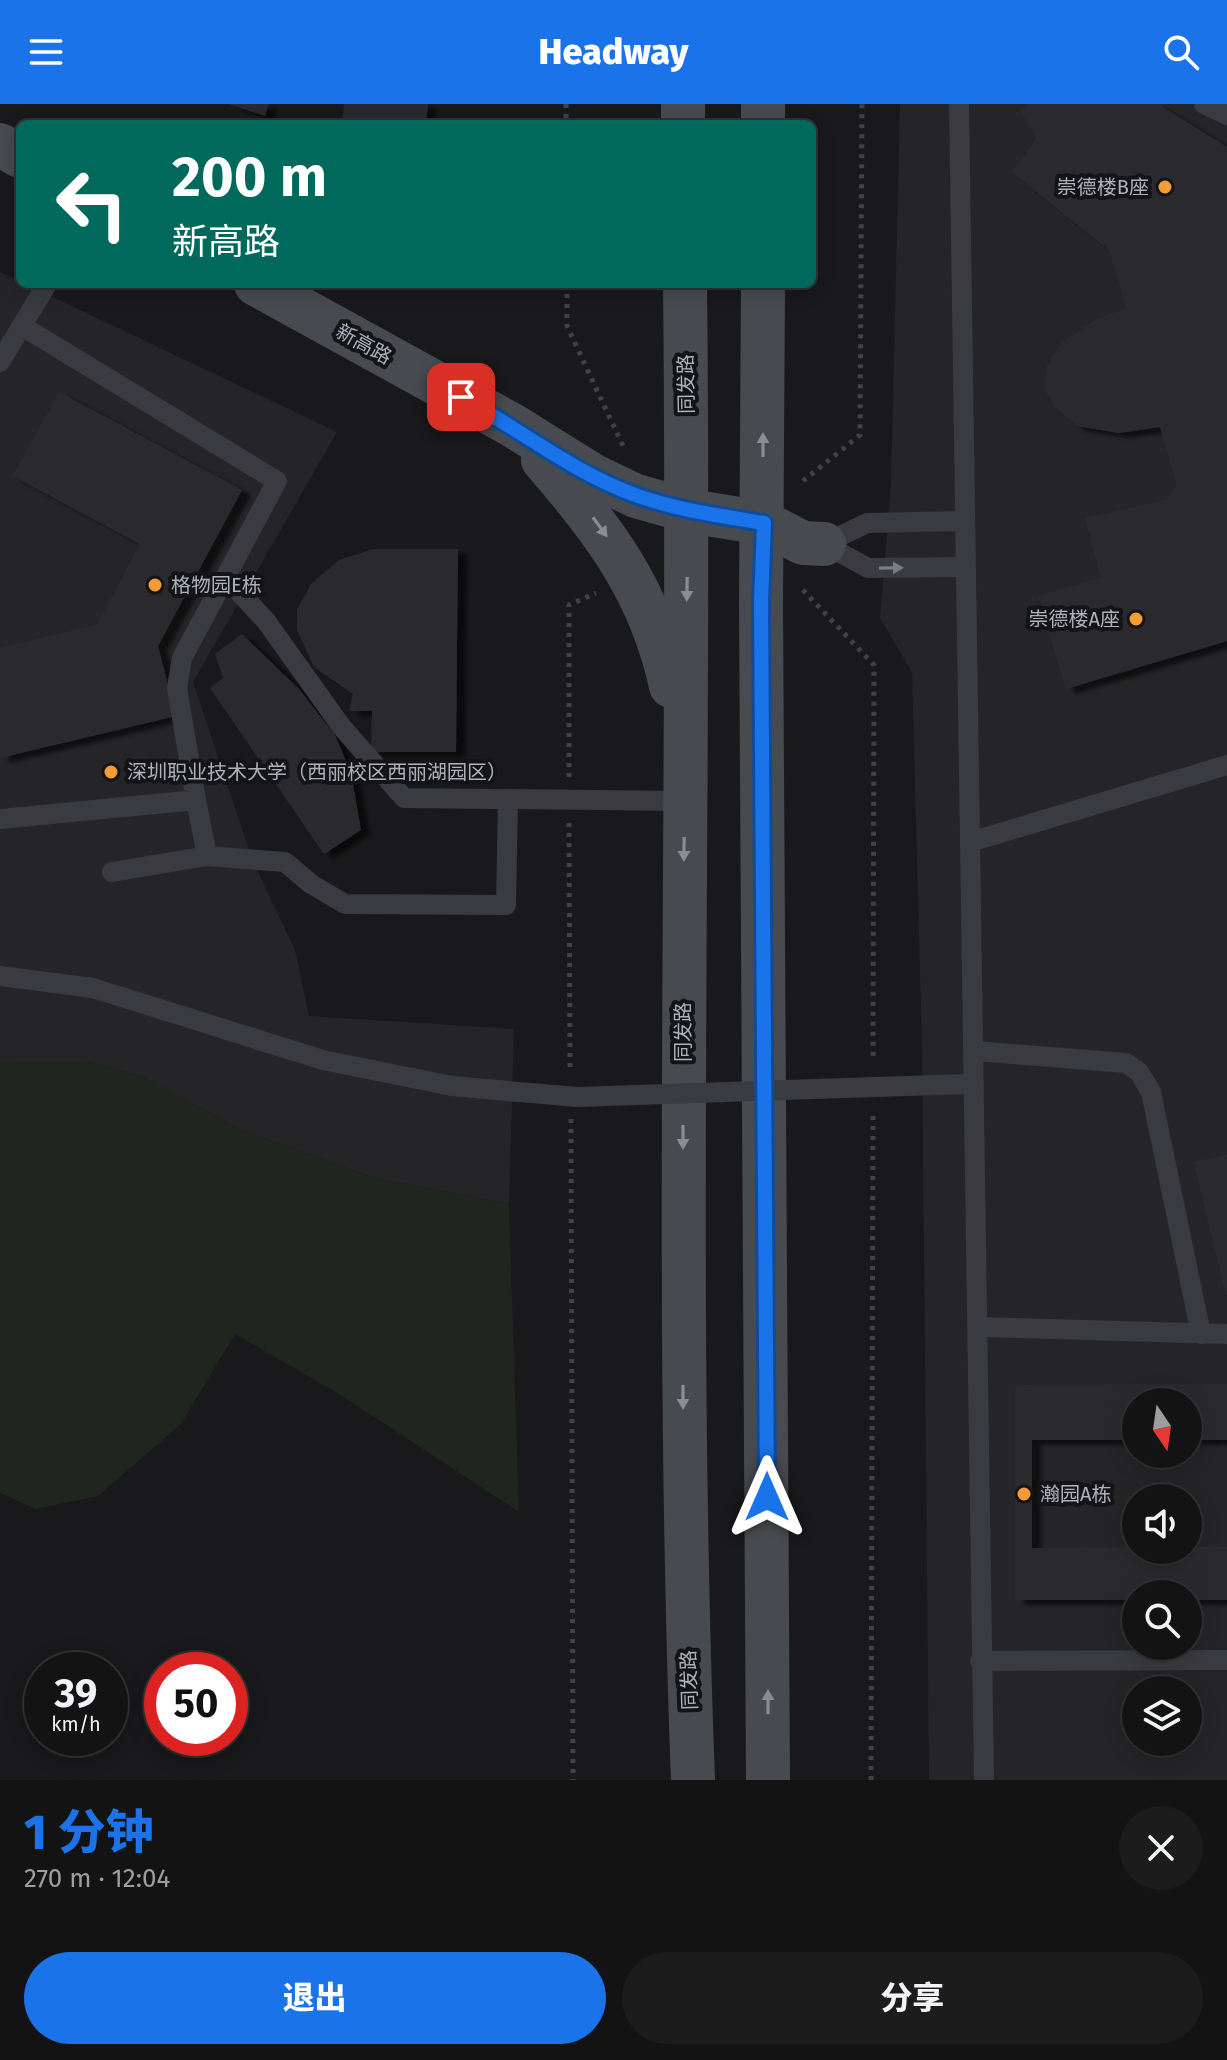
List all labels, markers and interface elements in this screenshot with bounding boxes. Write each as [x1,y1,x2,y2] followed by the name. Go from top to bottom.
[24,30,68,74] icon: menu
[539,30,688,74] text: Headway
[1159,30,1203,74] icon: search
[172,144,327,211] text: 200 m
[40,152,144,256] icon: left
[1057,175,1149,199] place label: 崇德楼B座
[1156,178,1174,196] marker: 崇德楼B座
[172,220,280,264] text: 新高路
[332,319,396,369] street label: 新高路
[673,354,699,414] street label: 同发路
[427,363,495,431] pin
[439,375,483,419] icon: arrive
[757,432,769,457] one-way arrow
[592,516,607,537] one-way arrow
[879,562,904,574] one-way arrow
[171,573,262,597] place label: 格物园E栋
[146,576,164,594] marker: 格物园E栋
[681,577,693,602] one-way arrow
[1029,607,1120,631] place label: 崇德楼A座
[1127,610,1145,628] marker: 崇德楼A座
[127,760,507,784] place label: 深圳职业技术大学（西丽校区西丽湖园区）
[102,763,120,781] marker: 深圳职业技术大学（西丽校区西丽湖园区）
[678,837,691,862] one-way arrow
[671,1002,695,1062] street label: 同发路
[677,1125,689,1150] one-way arrow
[677,1385,689,1410] one-way arrow
[1122,1388,1202,1468] north arrow
[1122,1388,1202,1756] map controls
[725,1455,809,1539] position arrow
[1040,1482,1111,1506] place label: 瀚园A栋
[1122,1484,1202,1564] button: sound
[1015,1485,1033,1503] marker: 瀚园A栋
[1122,1580,1202,1660] button: search
[676,1650,702,1710] street label: 同发路
[144,1652,248,1756] speed limit sign: 50
[55,1670,97,1718] text: 39
[1122,1676,1202,1756] button: layers
[762,1689,774,1714] one-way arrow
[51,1712,101,1736] text: km/h
[24,1804,154,1862] text: 1 分钟
[1119,1806,1203,1890] button: close
[24,1863,170,1894] text: 270 m · 12:04
[24,1952,606,2044] button: 退出
[622,1952,1203,2044] button: 分享

